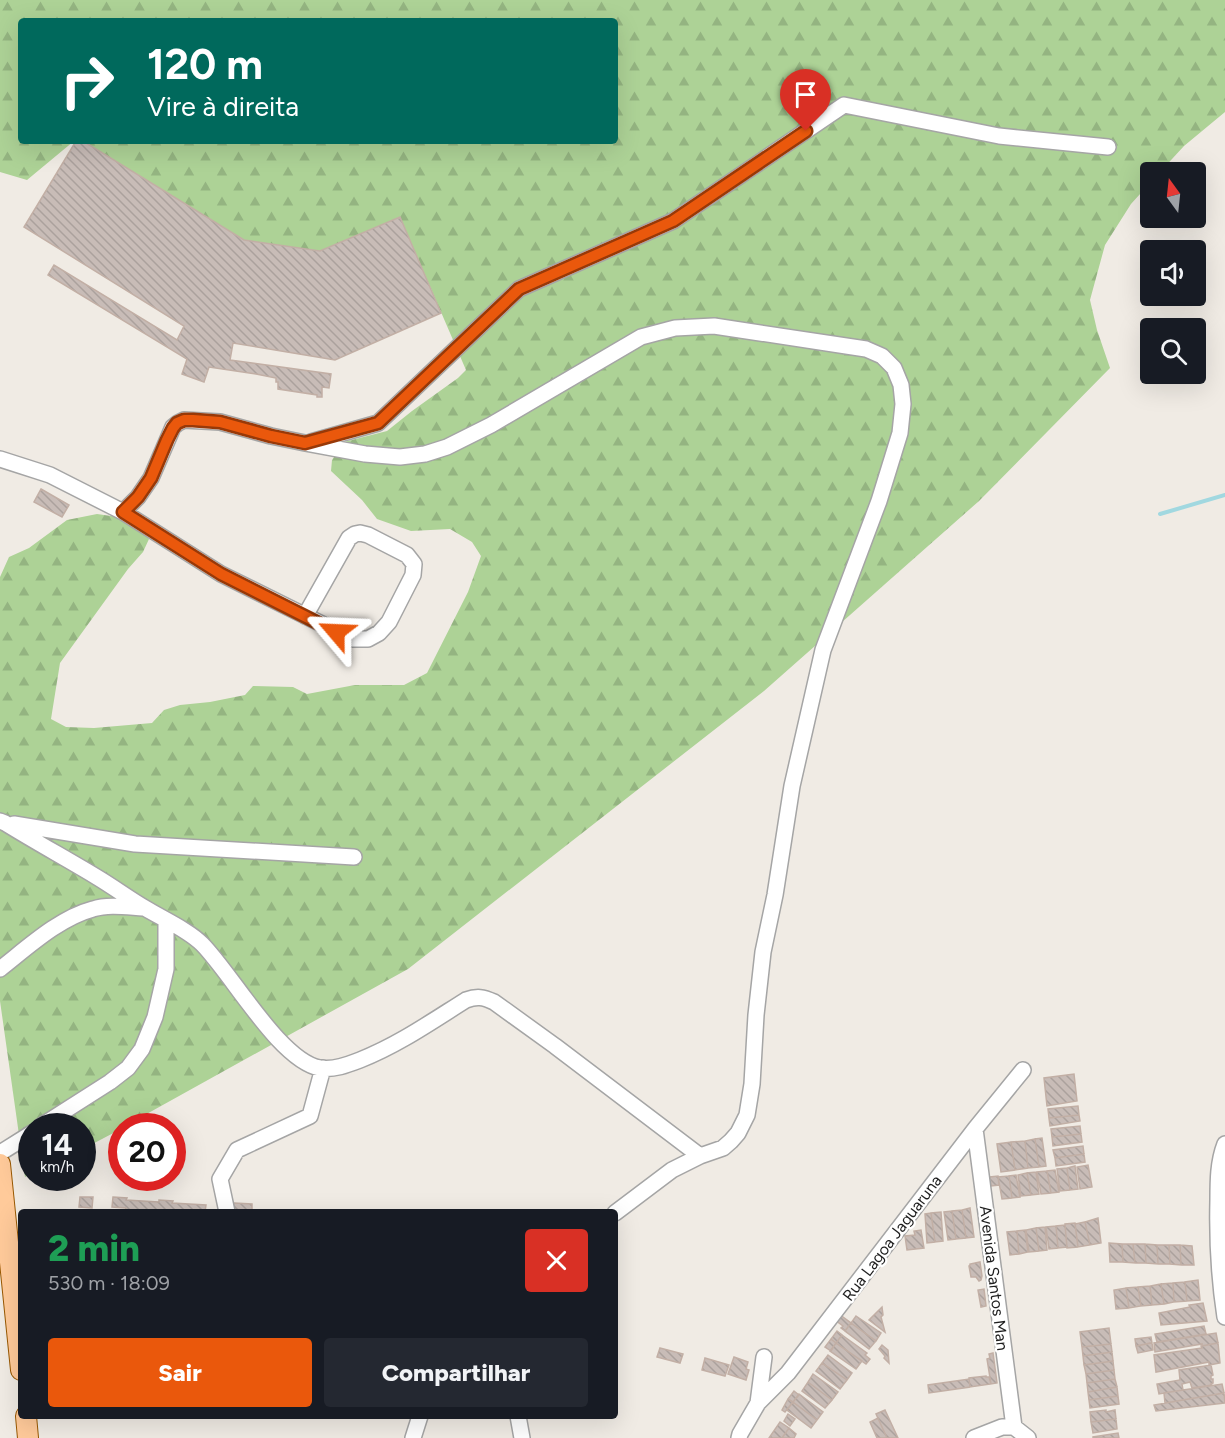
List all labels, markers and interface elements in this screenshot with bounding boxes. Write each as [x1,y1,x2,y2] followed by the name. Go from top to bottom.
[147,39,263,90] text: 120 m
[48,42,126,120] icon: right
[780,69,831,131] pin
[789,78,822,111] icon: arrive
[147,90,299,123] text: Vire à direita
[1140,162,1206,228] north arrow
[1140,162,1206,384] map controls
[1140,240,1206,306] button: sound
[1140,318,1206,384] button: search
[304,600,368,664] position arrow
[108,1113,186,1191] speed limit sign: 20
[41,1126,73,1163] text: 14
[40,1158,74,1176] text: km/h
[838,1171,946,1305] street label: Rua Lagoa Jaguaruna
[976,1204,1012,1352] street label: Avenida Santos Man
[48,1227,140,1270] text: 2 min
[525,1229,588,1292] button: close
[48,1271,170,1295] text: 530 m · 18:09
[48,1338,312,1407] button: Sair
[324,1338,588,1407] button: Compartilhar

